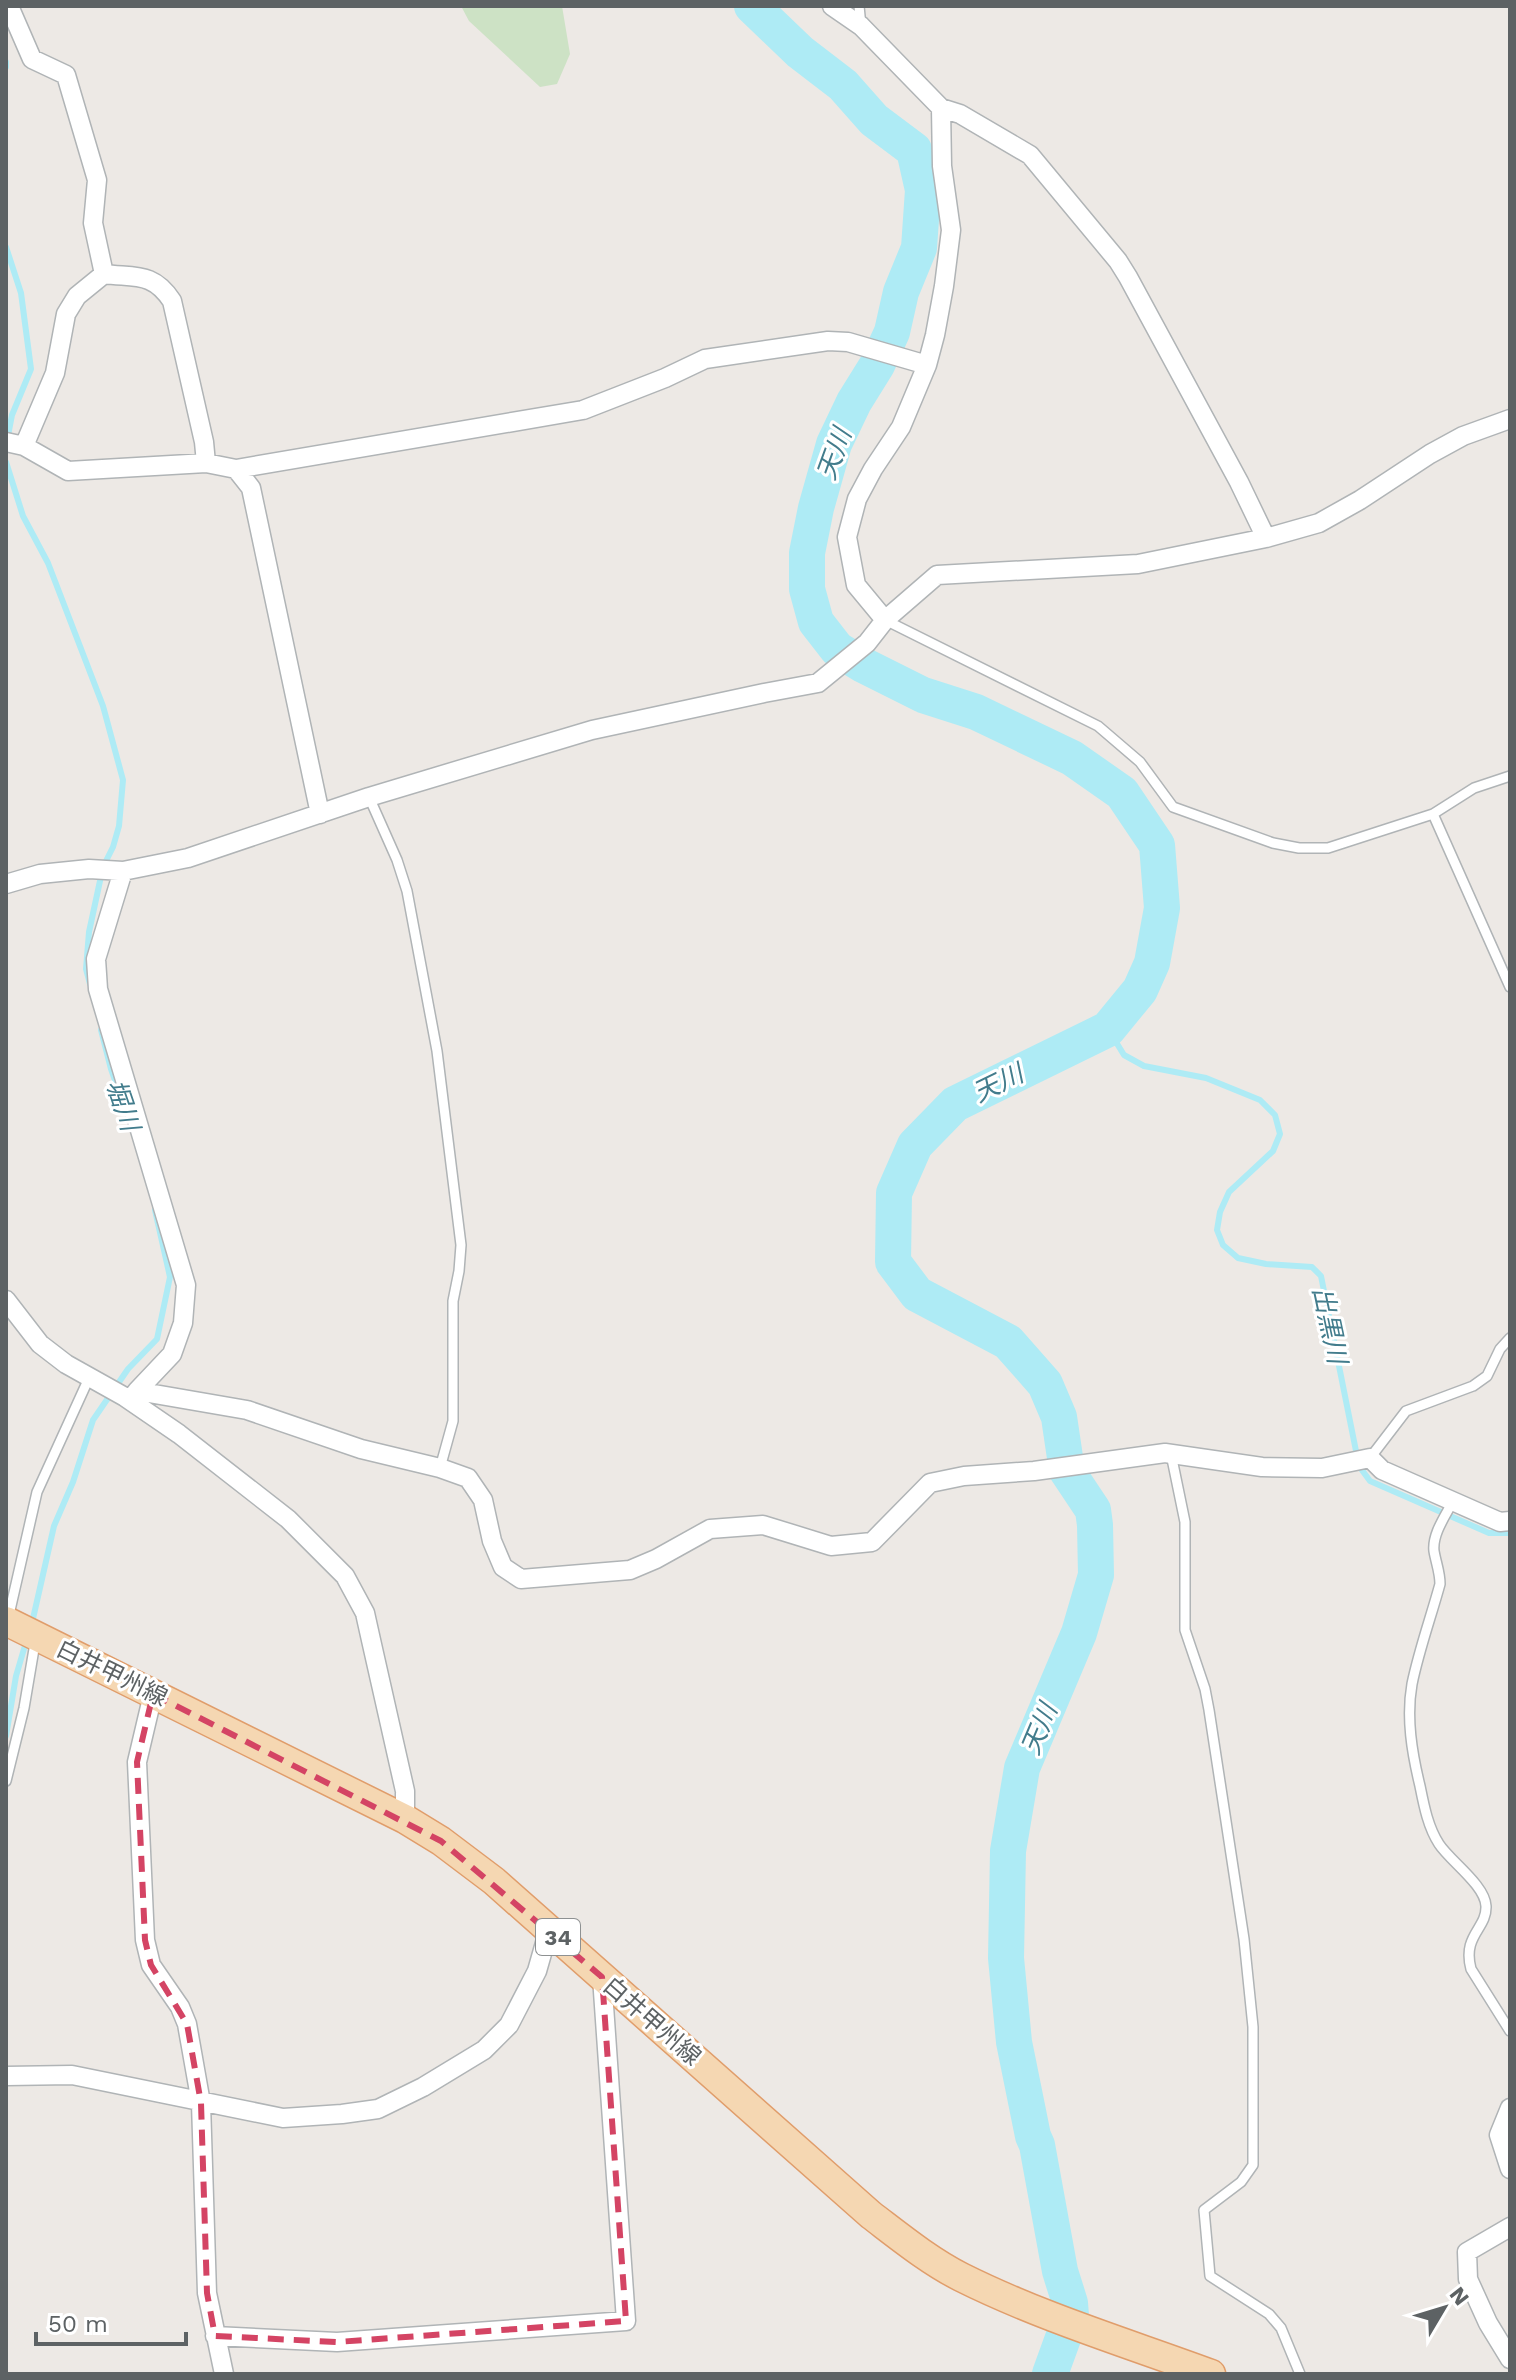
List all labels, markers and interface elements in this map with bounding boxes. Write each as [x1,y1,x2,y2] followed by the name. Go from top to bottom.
[811,422,858,484] water label: 天川
[968,1057,1031,1108] water label: 天川
[100,1076,147,1137] water label: 堀川
[1307,1284,1353,1369] water label: 出黒川
[52,1634,172,1712] street label: 白井甲州線
[1015,1696,1064,1759] water label: 天川
[536,1919,580,1955] road number: 34
[598,1971,706,2071] street label: 白井甲州線
[1404,2268,1484,2348] north arrow
[1444,2282,1474,2310] text: N
[36,2296,186,2346] scale bar
[48,2310,108,2338] text: 50 m

